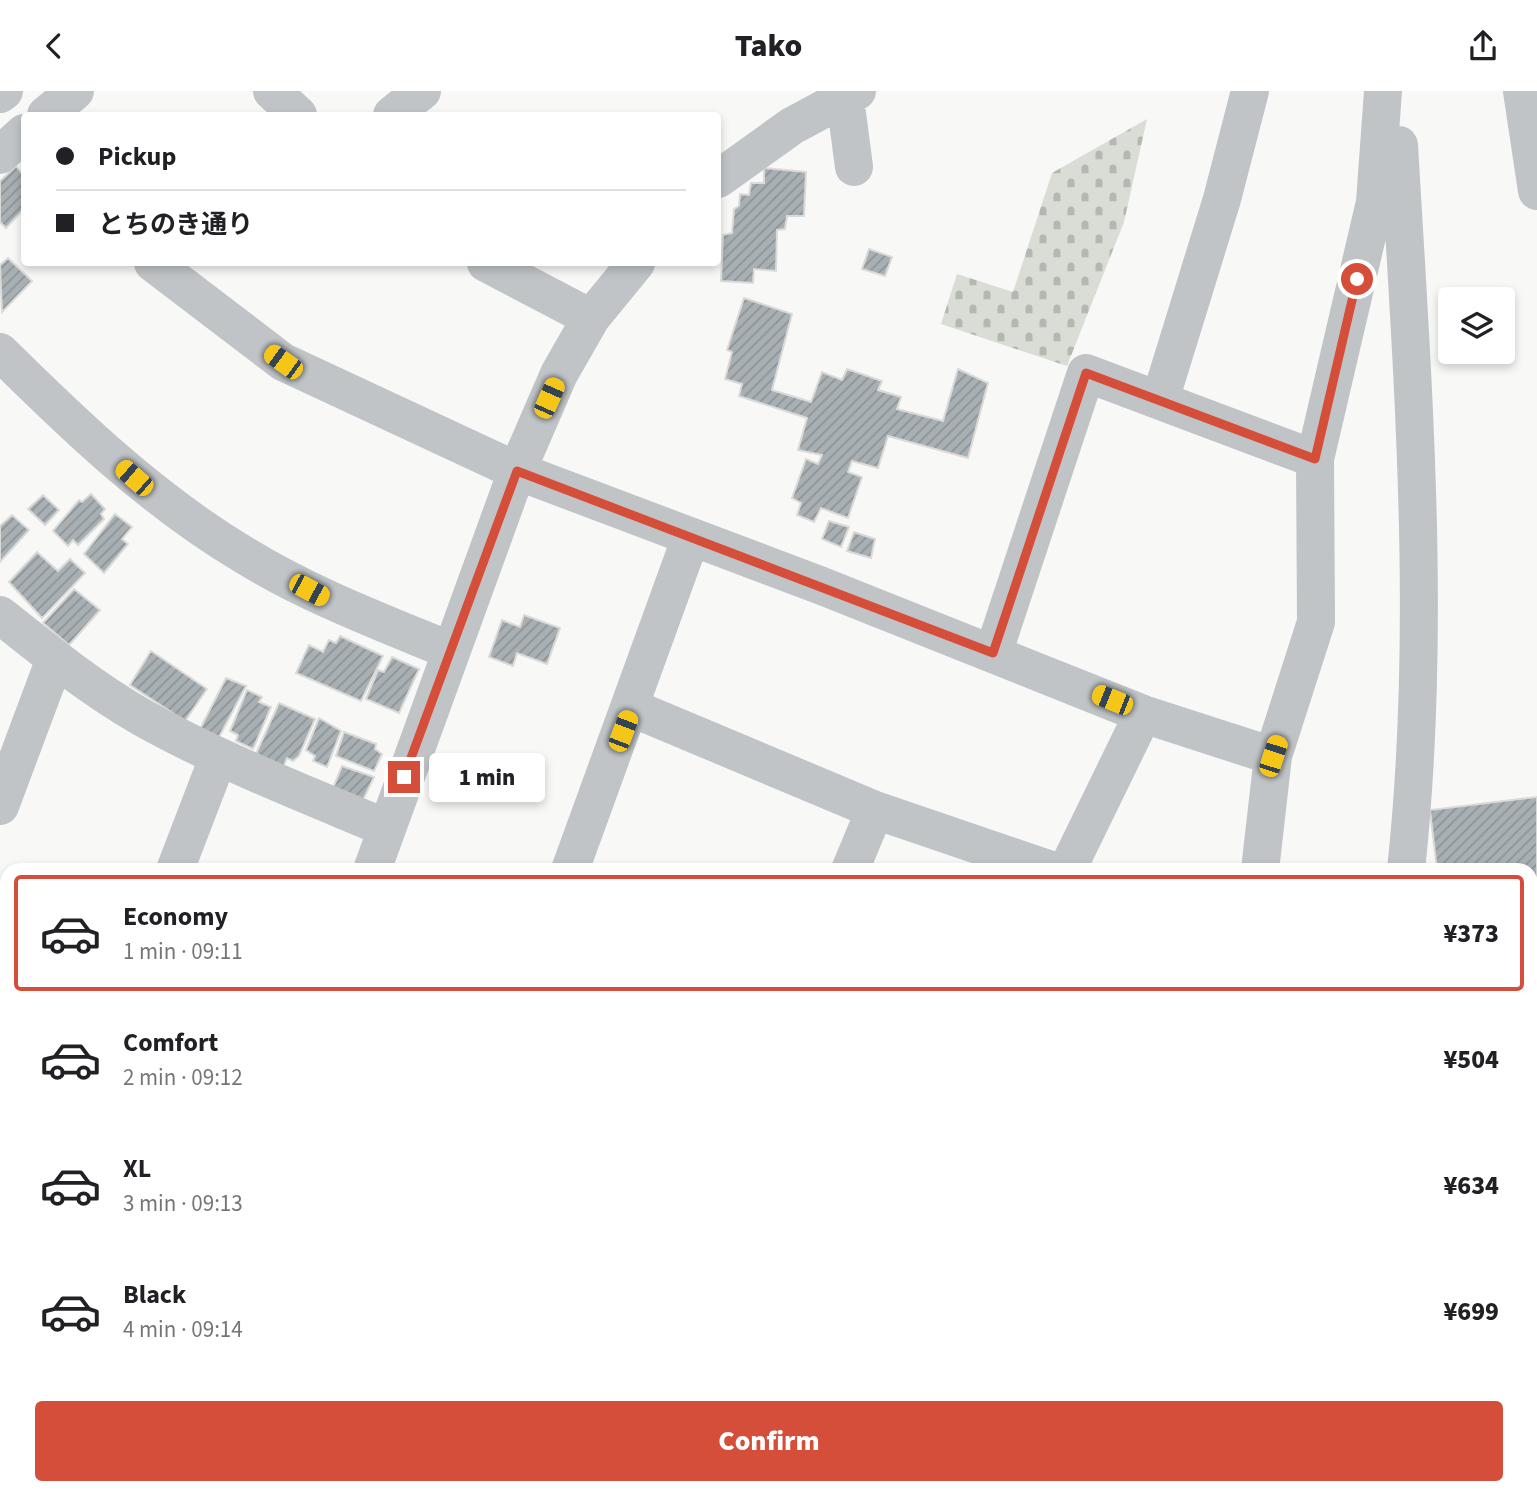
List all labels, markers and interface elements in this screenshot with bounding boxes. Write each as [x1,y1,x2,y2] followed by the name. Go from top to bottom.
[735,23,802,69] text: Tako
[35,27,73,65] icon: back
[1464,27,1502,65] icon: share
[98,138,176,175] text: Pickup
[98,206,253,243] text: とちのき通り
[1341,263,1373,295] route start
[1438,287,1515,364] map controls
[1438,287,1515,364] button: layers
[260,341,307,383] car
[531,375,568,421] car
[112,456,157,500] car
[286,571,333,609] car
[1089,682,1136,718] car
[606,708,641,754] car
[1257,733,1290,779] car
[428,753,544,801] callout: 1 min
[388,761,420,793] route end
[459,761,515,794] text: 1 min
[123,898,228,935] text: Economy
[39,902,102,965] icon: car
[1443,915,1499,952] text: ¥373
[123,935,243,968] text: 1 min · 09:11
[123,1024,218,1061] text: Comfort
[39,1028,102,1091] icon: car
[1443,1041,1499,1078] text: ¥504
[123,1061,243,1094] text: 2 min · 09:12
[123,1150,151,1187] text: XL
[39,1154,102,1217] icon: car
[1443,1167,1499,1204] text: ¥634
[123,1187,243,1220] text: 3 min · 09:13
[123,1276,186,1313] text: Black
[39,1280,102,1343] icon: car
[1443,1293,1499,1330] text: ¥699
[123,1313,243,1346] text: 4 min · 09:14
[35,1401,1503,1481] button: Confirm

